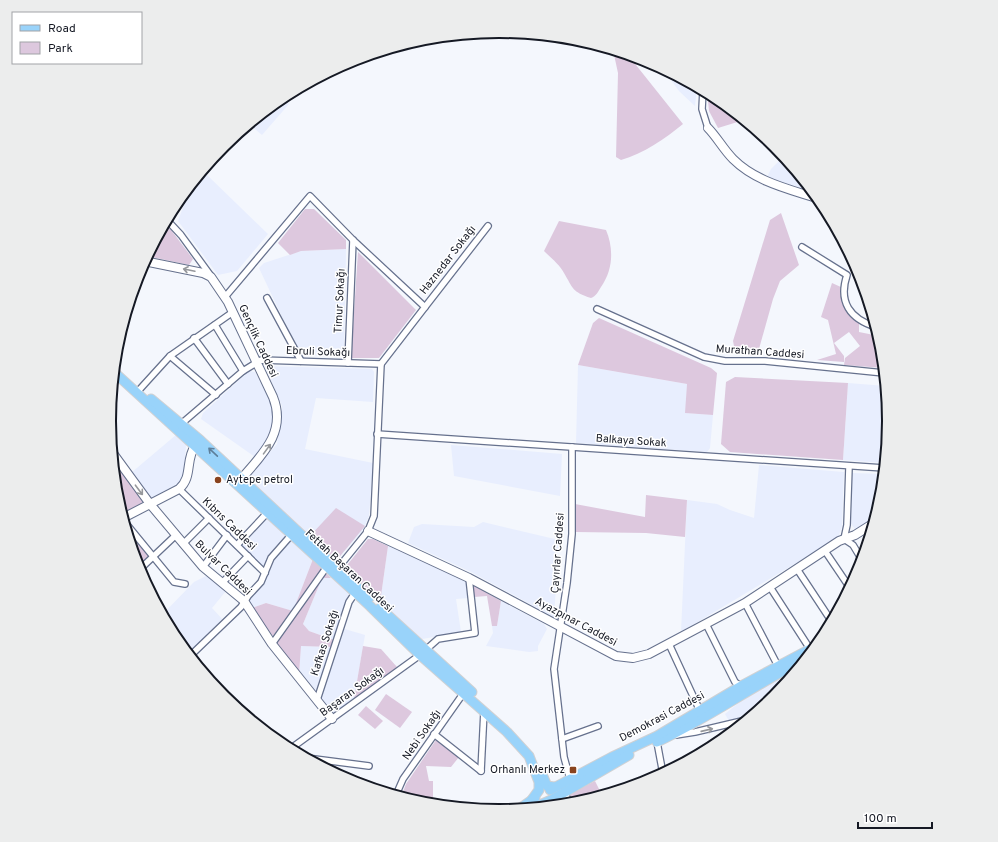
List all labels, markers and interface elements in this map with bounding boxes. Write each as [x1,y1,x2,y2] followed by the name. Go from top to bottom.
[12,12,142,64] legend
[48,21,76,37] text: Road
[48,41,73,57] text: Park
[417,223,479,297] street label: Haznedar Sokağı
[182,266,195,274] one-way arrow
[331,268,349,334] street label: Timur Sokağı
[235,302,281,380] street label: Gençlik Caddesi
[715,342,805,362] street label: Murathan Caddesi
[286,344,350,360] street label: Ebruli Sokağı
[595,432,667,450] street label: Balkaya Sokak
[262,444,271,455] one-way arrow
[208,448,218,457] one-way arrow
[226,473,293,487] place label: Aytepe petrol
[213,475,223,485] marker: Aytepe petrol
[135,484,143,495] one-way arrow
[199,495,259,553] street label: Kıbrıs Caddesi
[548,512,568,594] street label: Çayırlar Caddesi
[302,526,396,616] street label: Fettah Başaran Caddesi
[192,537,254,599] street label: Bulvar Caddesi
[532,594,620,650] street label: Ayazpınar Caddesi
[308,608,342,678] street label: Kafkas Sokağı
[317,664,387,720] street label: Başaran Sokağı
[617,689,707,745] street label: Demokrasi Caddesi
[400,707,444,763] street label: Nebi Sokağı
[700,725,713,733] one-way arrow
[490,763,565,777] place label: Orhanlı Merkez
[568,765,578,775] marker: Orhanlı Merkez
[858,804,932,830] scale bar
[864,811,897,827] text: 100 m

